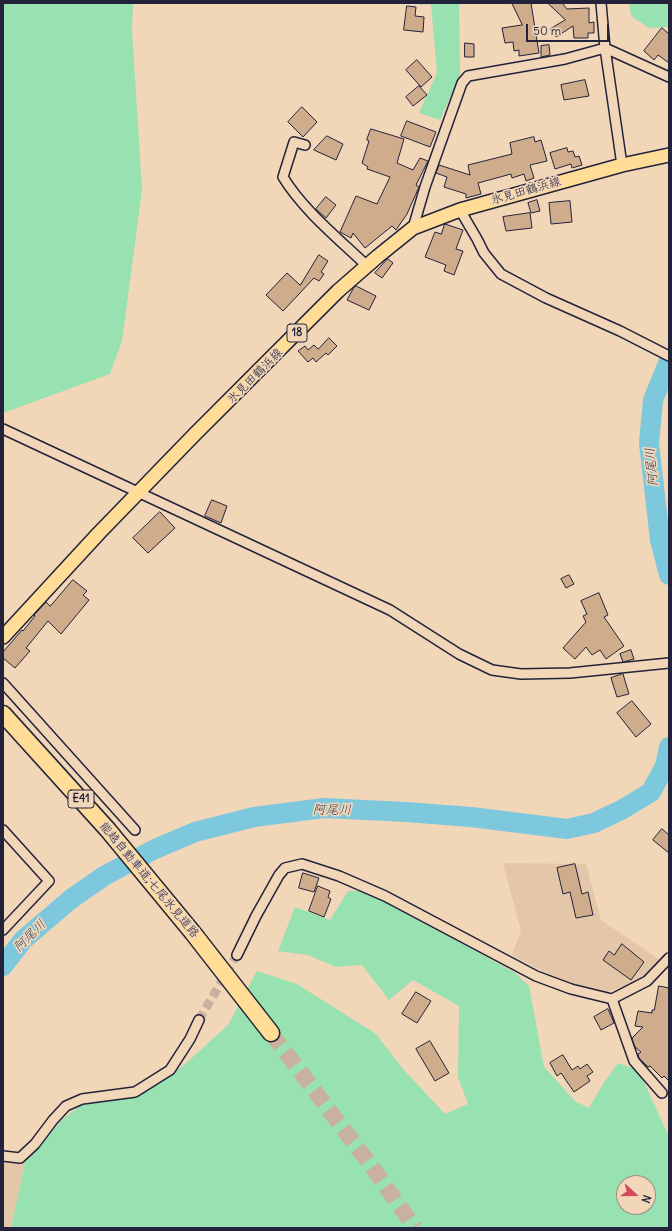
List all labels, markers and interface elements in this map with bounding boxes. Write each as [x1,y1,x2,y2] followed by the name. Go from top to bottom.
[528,16,611,42] scale bar
[533,23,561,38] text: 50 m
[489,174,563,208] street label: 氷見田鶴浜線
[287,324,307,342] road number: 18
[224,345,286,407] street label: 氷見田鶴浜線
[642,447,662,487] water label: 阿尾川
[68,790,94,808] road number: E41
[313,802,351,818] water label: 阿尾川
[96,819,202,941] street label: 能越自動車道;七尾氷見道路
[11,917,49,955] water label: 阿尾川
[616,1175,656,1215] north arrow
[638,1193,654,1205] text: N

